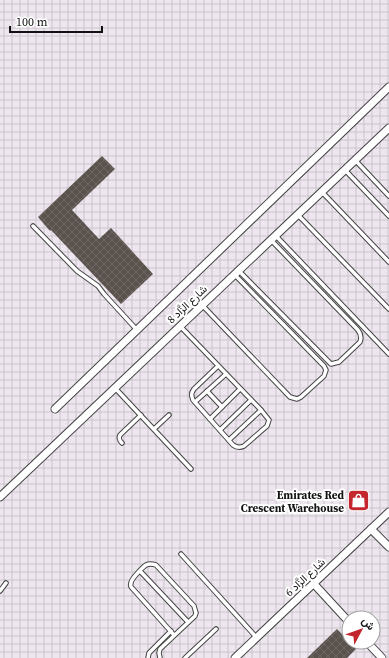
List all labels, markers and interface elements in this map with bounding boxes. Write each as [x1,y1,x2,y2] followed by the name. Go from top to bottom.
[10,8,102,34] scale bar
[16,14,48,30] text: 100 m
[164,282,211,327] street label: شارع الزَّاد 8
[241,488,344,516] place label: Emirates Red Crescent Warehouse
[346,488,372,514] shop icon: Emirates Red Crescent Warehouse
[282,555,329,600] street label: شارع الزَّاد 6
[341,610,381,650] north arrow
[358,614,378,634] text: ش

